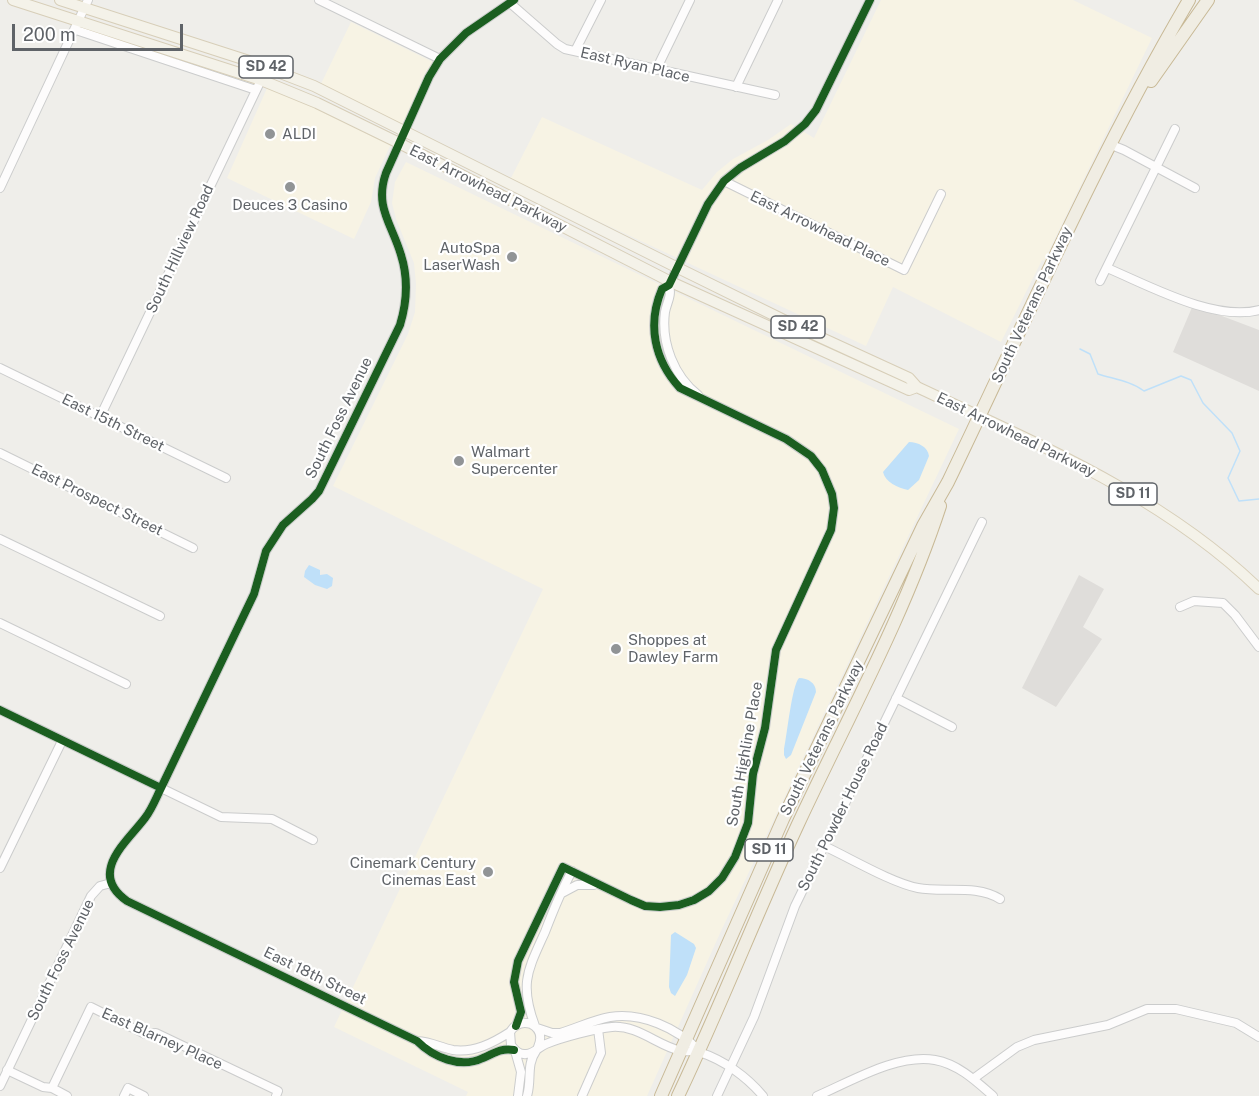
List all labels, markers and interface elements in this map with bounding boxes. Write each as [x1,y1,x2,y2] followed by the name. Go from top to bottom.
[15,12,186,50] scale bar
[23,24,76,45] text: 200 m
[578,44,692,86] street label: East Ryan Place
[239,56,293,78] road number: SD 42
[282,125,316,143] place label: ALDI
[263,127,277,141] marker: ALDI
[406,141,570,237] street label: East Arrowhead Parkway
[283,180,297,194] marker: Deuces 3 Casino
[142,182,218,316] street label: South Hillview Road
[747,187,893,271] street label: East Arrowhead Place
[232,196,348,214] place label: Deuces 3 Casino
[988,224,1076,386] street label: South Veterans Parkway
[423,239,500,274] place label: AutoSpa LaserWash
[505,250,519,264] marker: AutoSpa LaserWash
[771,316,825,338] road number: SD 42
[302,354,376,482] street label: South Foss Avenue
[934,389,1098,481] street label: East Arrowhead Parkway
[59,390,167,456] street label: East 15th Street
[471,443,558,478] place label: Walmart Supercenter
[452,454,466,468] marker: Walmart Supercenter
[28,460,166,540] street label: East Prospect Street
[1109,483,1157,505] road number: SD 11
[628,631,718,666] place label: Shoppes at Dawley Farm
[609,642,623,656] marker: Shoppes at Dawley Farm
[777,657,867,819] street label: South Veterans Parkway
[723,680,767,828] street label: South Highline Place
[794,720,892,894] street label: South Powder House Road
[745,839,793,861] road number: SD 11
[350,854,476,889] place label: Cinemark Century Cinemas East
[481,865,495,879] marker: Cinemark Century Cinemas East
[24,896,98,1024] street label: South Foss Avenue
[261,943,369,1009] street label: East 18th Street
[99,1004,225,1074] street label: East Blarney Place

